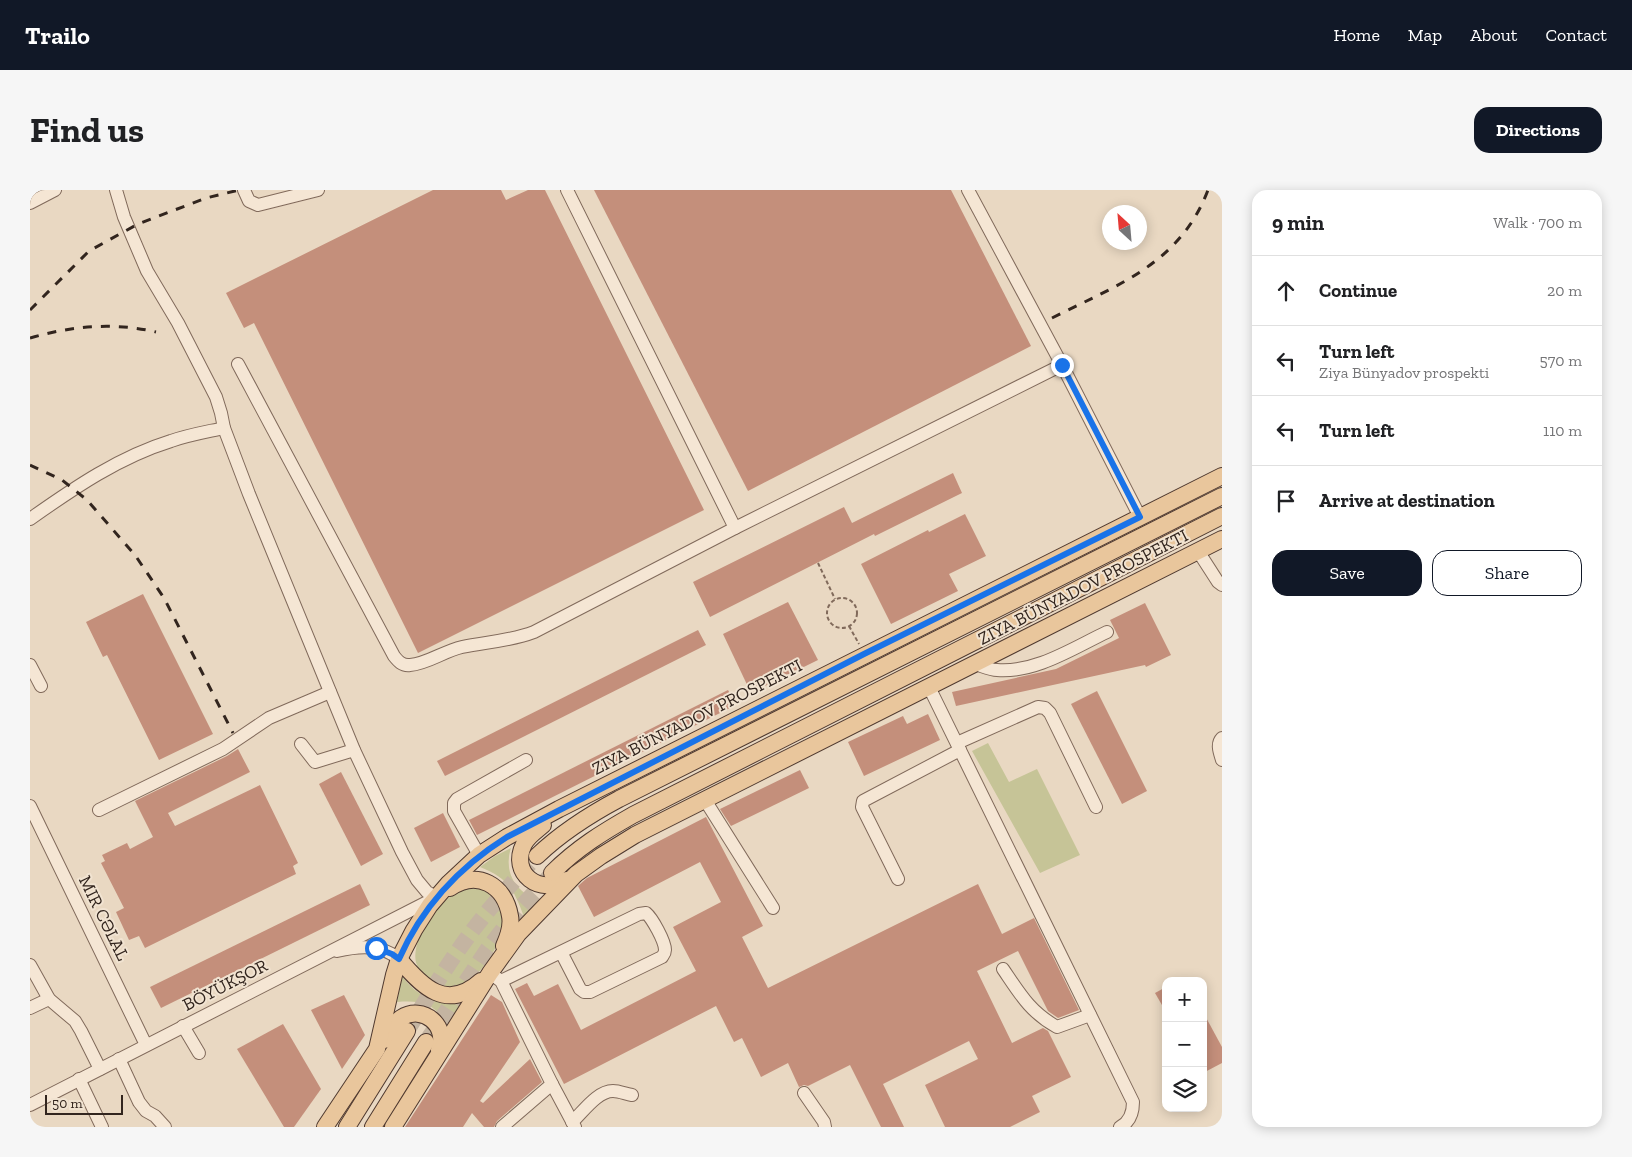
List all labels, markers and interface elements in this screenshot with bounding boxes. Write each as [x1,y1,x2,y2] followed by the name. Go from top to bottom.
[25,21,90,50] text: Trailo
[1333,24,1380,46] text: Home
[1408,24,1442,46] text: Map
[1470,24,1517,46] text: About
[1545,24,1607,46] text: Contact
[1474,107,1602,153] button: Directions
[30,109,144,151] text: Find us
[1102,205,1147,250] north arrow
[1272,210,1324,235] text: 9 min
[1493,213,1582,232] text: Walk · 700 m
[1272,277,1300,305] icon: ahead
[1319,279,1397,302] text: Continue
[1547,281,1582,300] text: 20 m
[1319,340,1394,363] text: Turn left
[1272,347,1300,375] icon: left
[1540,351,1582,370] text: 570 m
[1051,354,1074,377] route end
[1319,363,1489,382] text: Ziya Bünyadov prospekti
[1272,417,1300,445] icon: left
[1319,419,1394,442] text: Turn left
[1543,421,1582,440] text: 110 m
[1272,487,1300,515] icon: arrive
[1319,489,1495,512] text: Arrive at destination
[974,524,1192,650] street label: ZIYA BÜNYADOV PROSPEKTI
[1272,550,1422,596] button: Save
[1432,550,1582,596] button: Share
[588,654,806,780] street label: ZIYA BÜNYADOV PROSPEKTI
[74,872,134,964] street label: MIR CƏLAL
[365,937,388,960] route start
[179,954,271,1016] street label: BÖYÜKŞOR
[1162,977,1207,1112] map controls
[1162,977,1207,1022] button: +
[1162,1022,1207,1067] button: −
[1162,1067,1207,1112] button: layers
[45,1092,122,1115] scale bar
[52,1095,83,1112] text: 50 m

